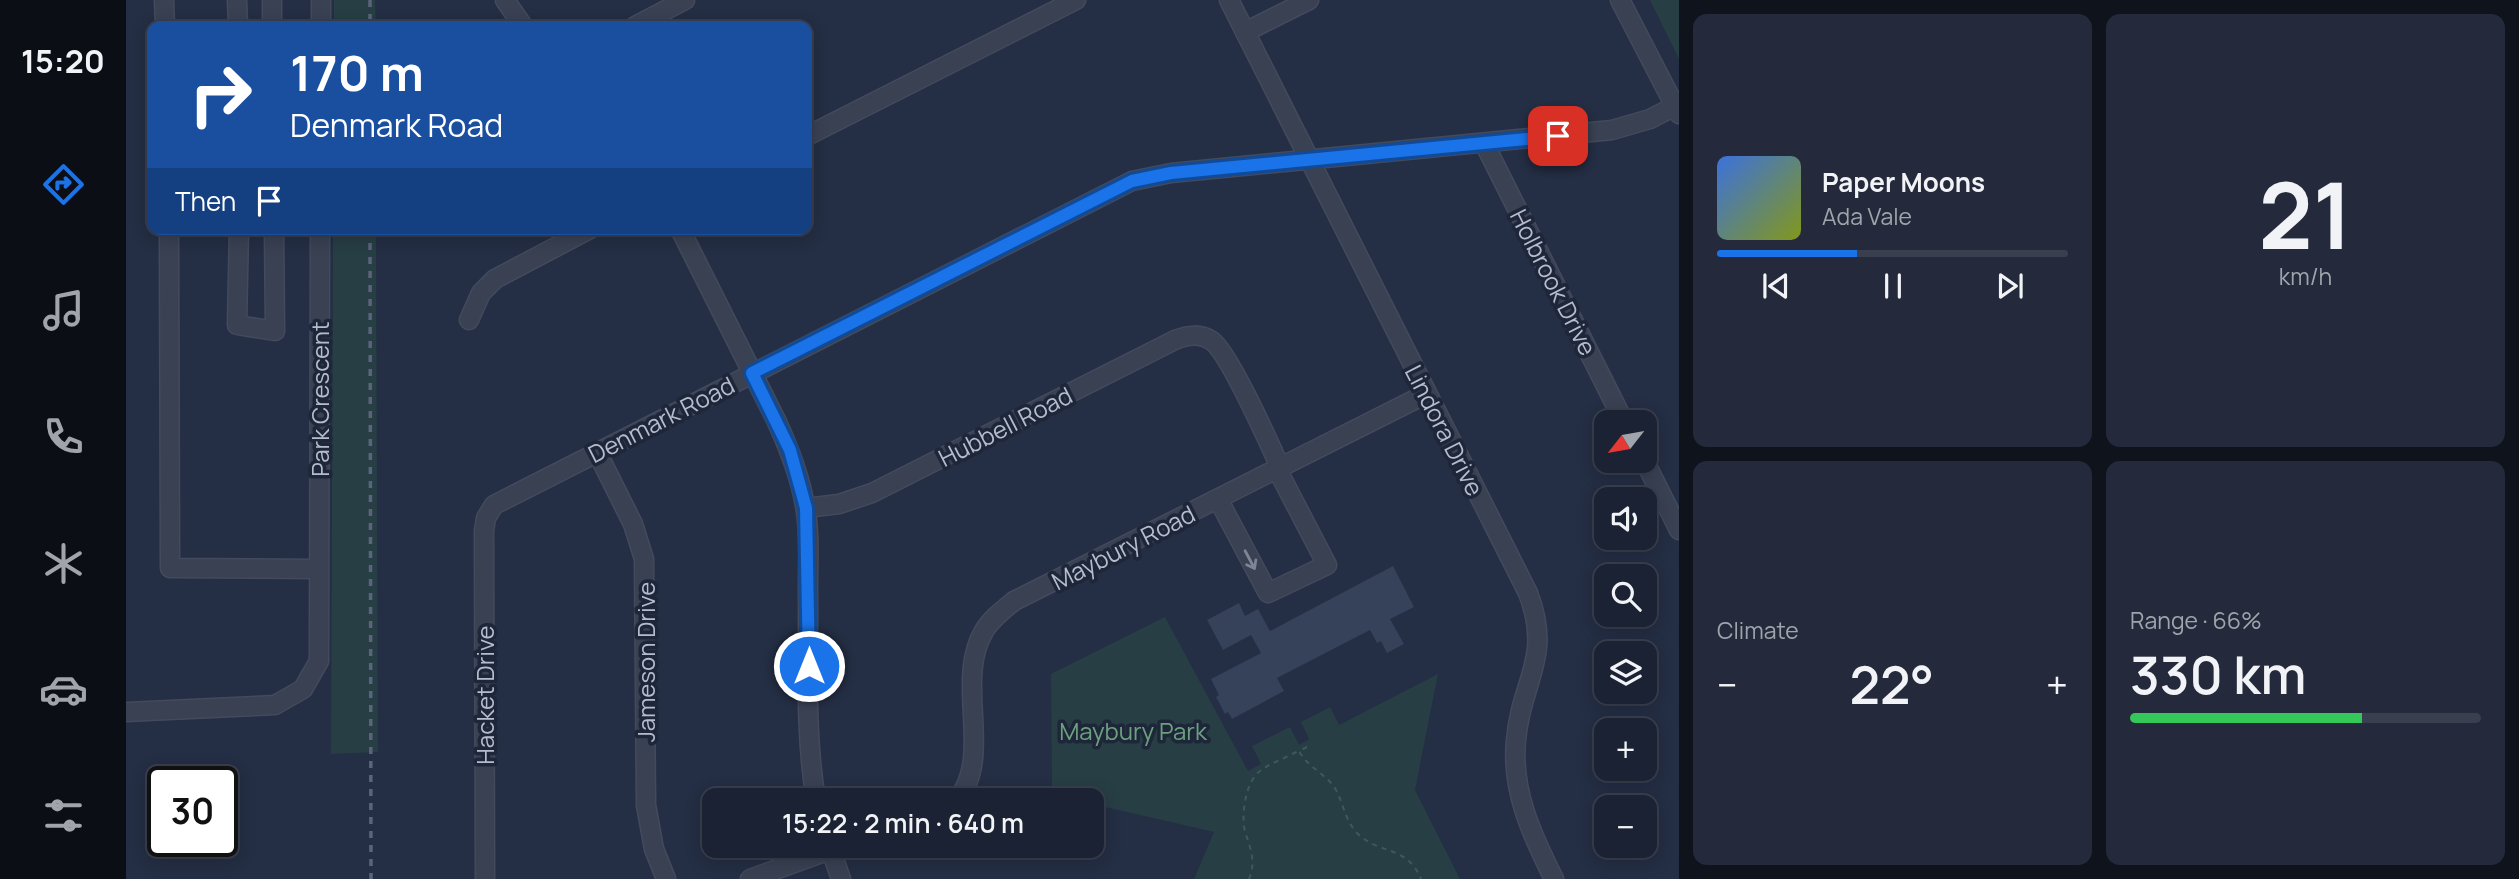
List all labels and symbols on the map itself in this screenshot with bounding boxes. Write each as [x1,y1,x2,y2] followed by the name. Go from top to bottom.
[1528,106,1588,166] pin
[1503,203,1605,361] street label: Holbrook Drive
[303,321,336,477] street label: Park Crescent
[1398,359,1492,501] street label: Lindora Drive
[582,368,740,470] street label: Denmark Road
[932,378,1078,474] street label: Hubbell Road
[1594,410,1657,472] north arrow
[1046,497,1200,597] street label: Maybury Road
[1244,549,1257,570] one-way arrow
[629,582,662,742] street label: Jameson Drive
[468,625,501,765] street label: Hacket Drive
[772,629,846,703] position arrow
[1059,714,1208,747] park label: Maybury Park
[147,766,238,857] speed limit sign: 30

